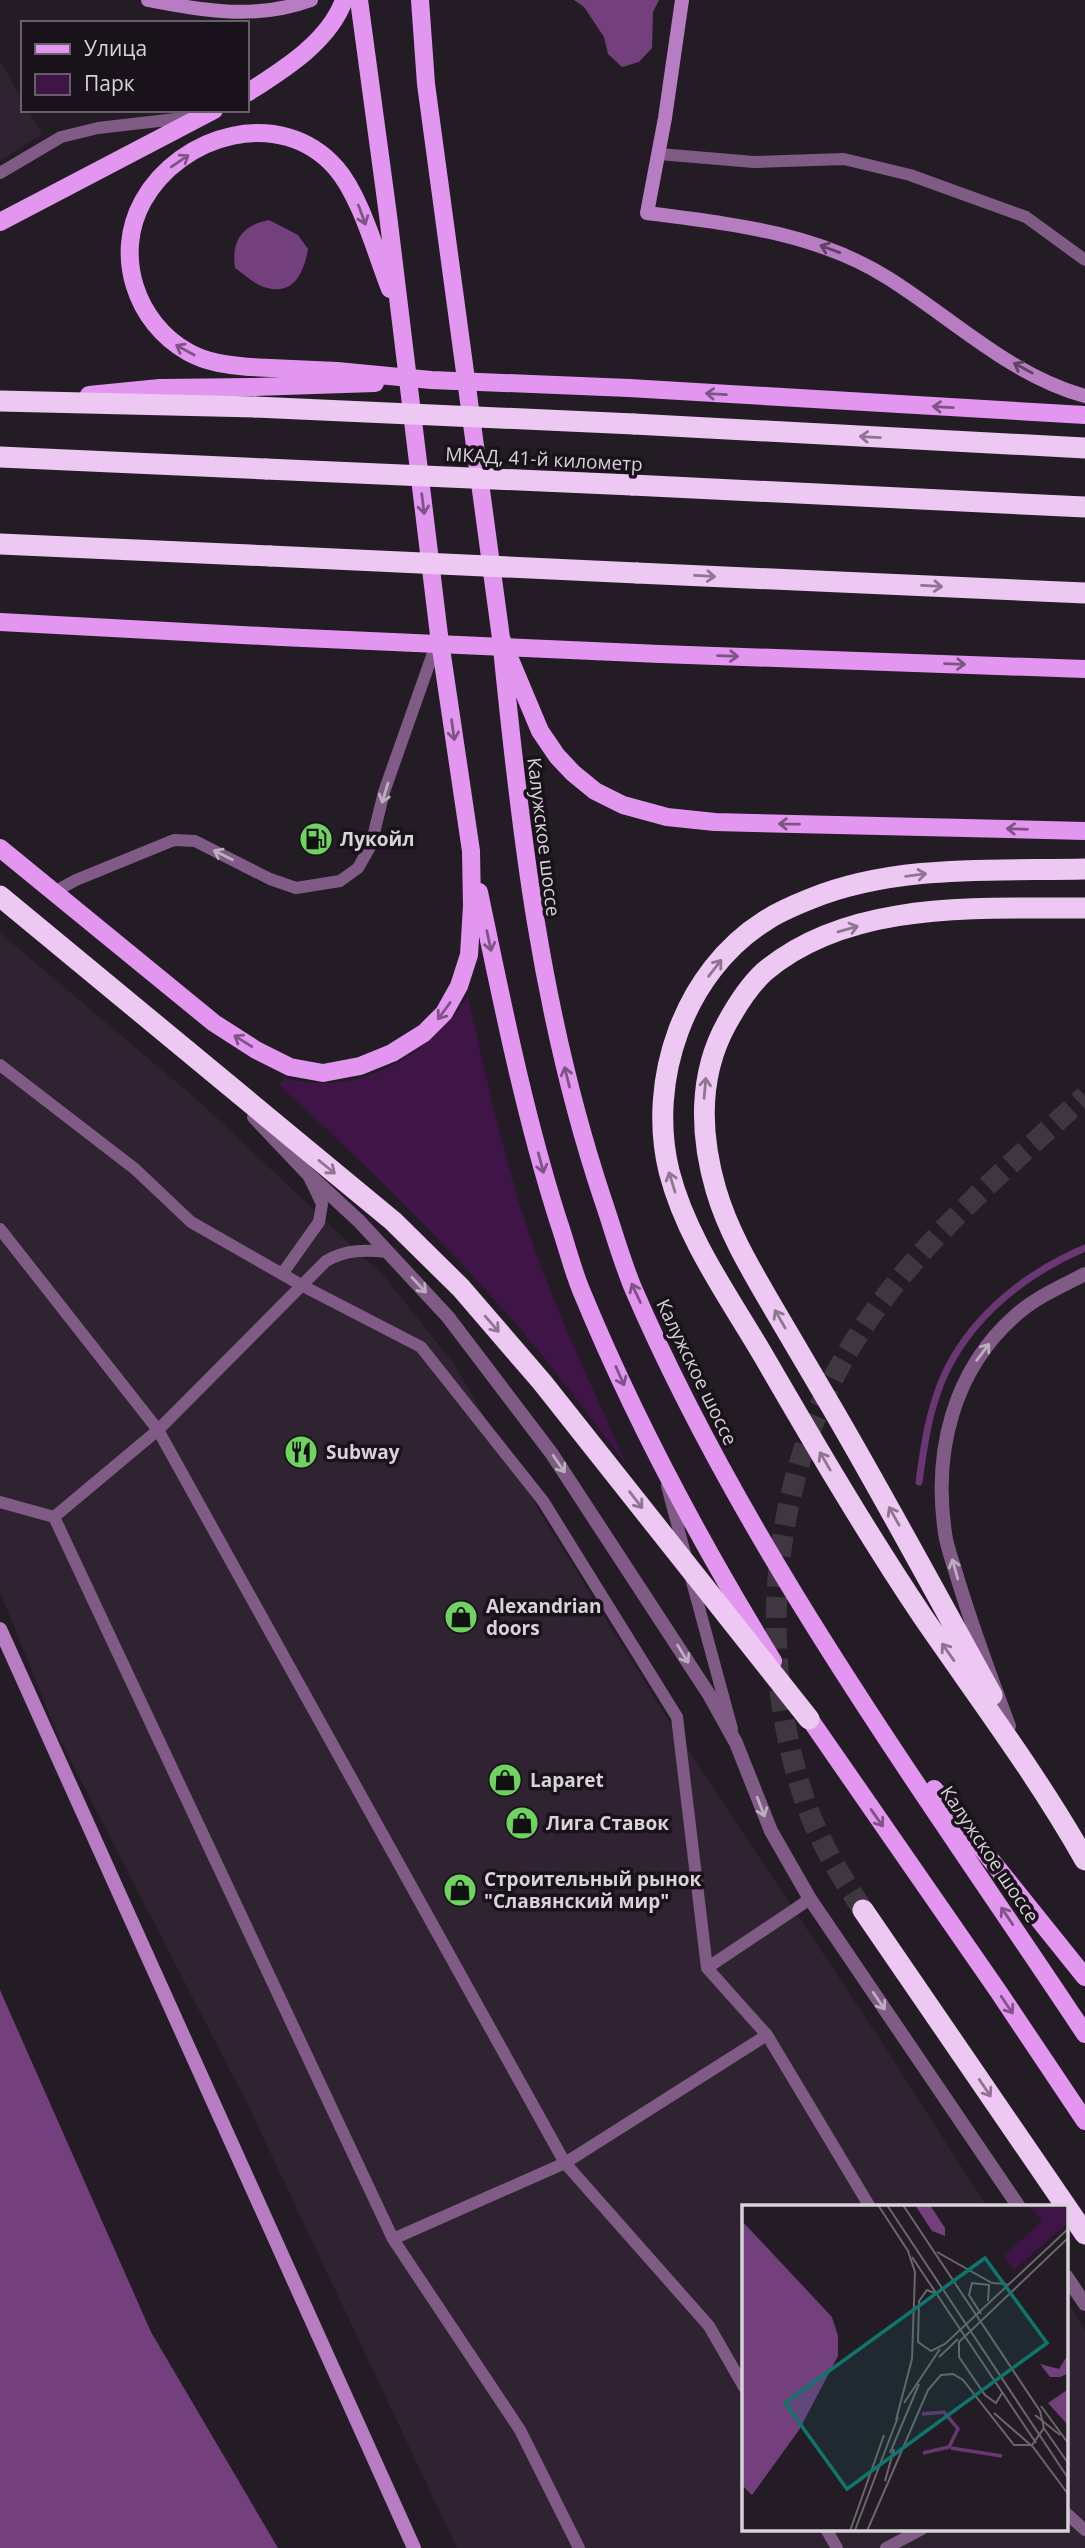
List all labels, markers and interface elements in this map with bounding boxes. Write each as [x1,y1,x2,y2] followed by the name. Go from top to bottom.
[21,21,248,112] legend
[84,34,147,62] text: Улица
[84,69,135,97] text: Парк
[170,153,189,168] one-way arrow
[356,204,369,226] one-way arrow
[819,242,841,254] one-way arrow
[175,343,195,357] one-way arrow
[1013,361,1033,375] one-way arrow
[705,387,728,400] one-way arrow
[932,401,955,414] one-way arrow
[859,430,882,443] one-way arrow
[445,441,643,477] street label: МКАД, 41-й километр
[416,492,429,515] one-way arrow
[693,570,716,583] one-way arrow
[920,580,943,593] one-way arrow
[716,650,739,663] one-way arrow
[944,658,967,671] one-way arrow
[446,718,459,741] one-way arrow
[521,756,567,918] street label: Калужское шоссе
[377,781,390,803] one-way arrow
[778,817,801,830] one-way arrow
[297,820,335,858] fuel station icon: Лукойл
[1006,822,1029,835] one-way arrow
[340,826,414,852] place label: Лукойл
[213,848,234,862] one-way arrow
[904,868,927,881] one-way arrow
[837,921,859,934] one-way arrow
[483,929,497,952] one-way arrow
[707,959,722,977] one-way arrow
[436,1001,451,1019] one-way arrow
[233,1034,253,1048] one-way arrow
[559,1066,573,1089] one-way arrow
[699,1077,712,1100] one-way arrow
[535,1151,548,1174] one-way arrow
[318,1160,336,1175] one-way arrow
[665,1171,678,1193] one-way arrow
[410,1276,427,1293] one-way arrow
[629,1283,642,1304] one-way arrow
[650,1295,744,1449] street label: Калужское шоссе
[773,1309,787,1329] one-way arrow
[484,1314,500,1332] one-way arrow
[975,1343,990,1361] one-way arrow
[614,1365,627,1386] one-way arrow
[282,1433,320,1471] restaurant icon: Subway
[326,1439,400,1465] place label: Subway
[818,1452,832,1472] one-way arrow
[552,1454,566,1473] one-way arrow
[628,1490,643,1509] one-way arrow
[887,1506,901,1526] one-way arrow
[948,1558,961,1581] one-way arrow
[486,1593,602,1641] place label: Alexandrian doors
[442,1598,480,1636] shop icon: Alexandrian doors
[941,1643,955,1663] one-way arrow
[676,1644,691,1663] one-way arrow
[486,1761,524,1799] shop icon: Laparet
[530,1767,604,1793] place label: Laparet
[935,1781,1045,1927] street label: Калужское шоссе
[756,1796,769,1817] one-way arrow
[503,1804,541,1842] shop icon: Лига Ставок
[870,1808,884,1827] one-way arrow
[546,1810,669,1836] place label: Лига Ставок
[484,1866,702,1914] place label: Строительный рынок "Славянский мир"
[441,1871,479,1909] shop icon: Строительный рынок "Славянский мир"
[999,1906,1013,1926] one-way arrow
[872,1991,886,2010] one-way arrow
[1000,1995,1014,2014] one-way arrow
[977,2078,992,2097] one-way arrow
[742,2205,1068,2530] inset map

